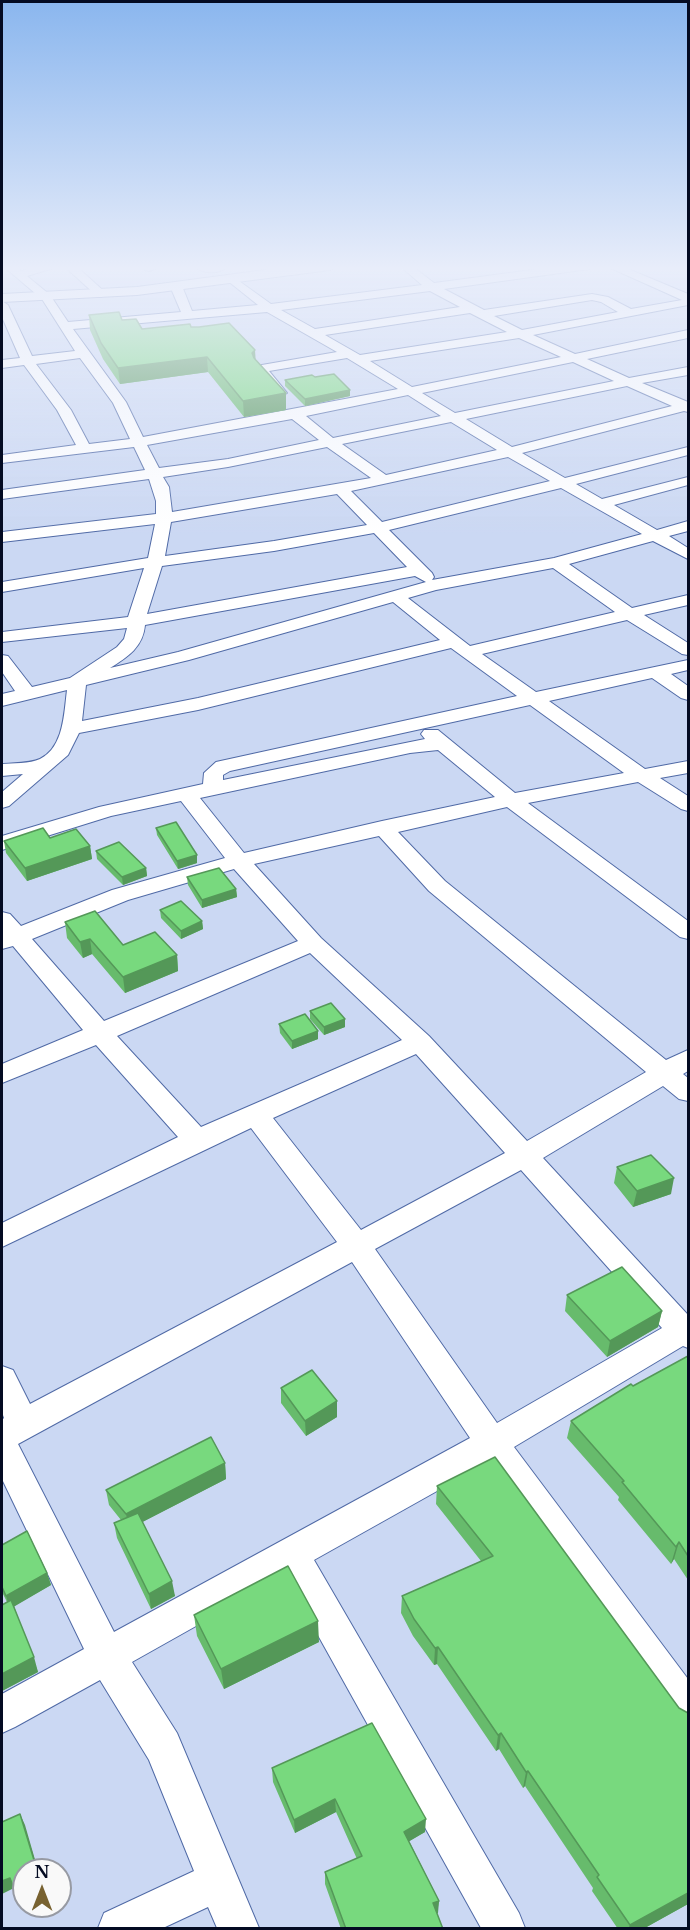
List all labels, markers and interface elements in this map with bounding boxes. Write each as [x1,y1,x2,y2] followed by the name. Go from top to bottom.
[12,1858,72,1918] north arrow
[34,1862,50,1882] text: N

